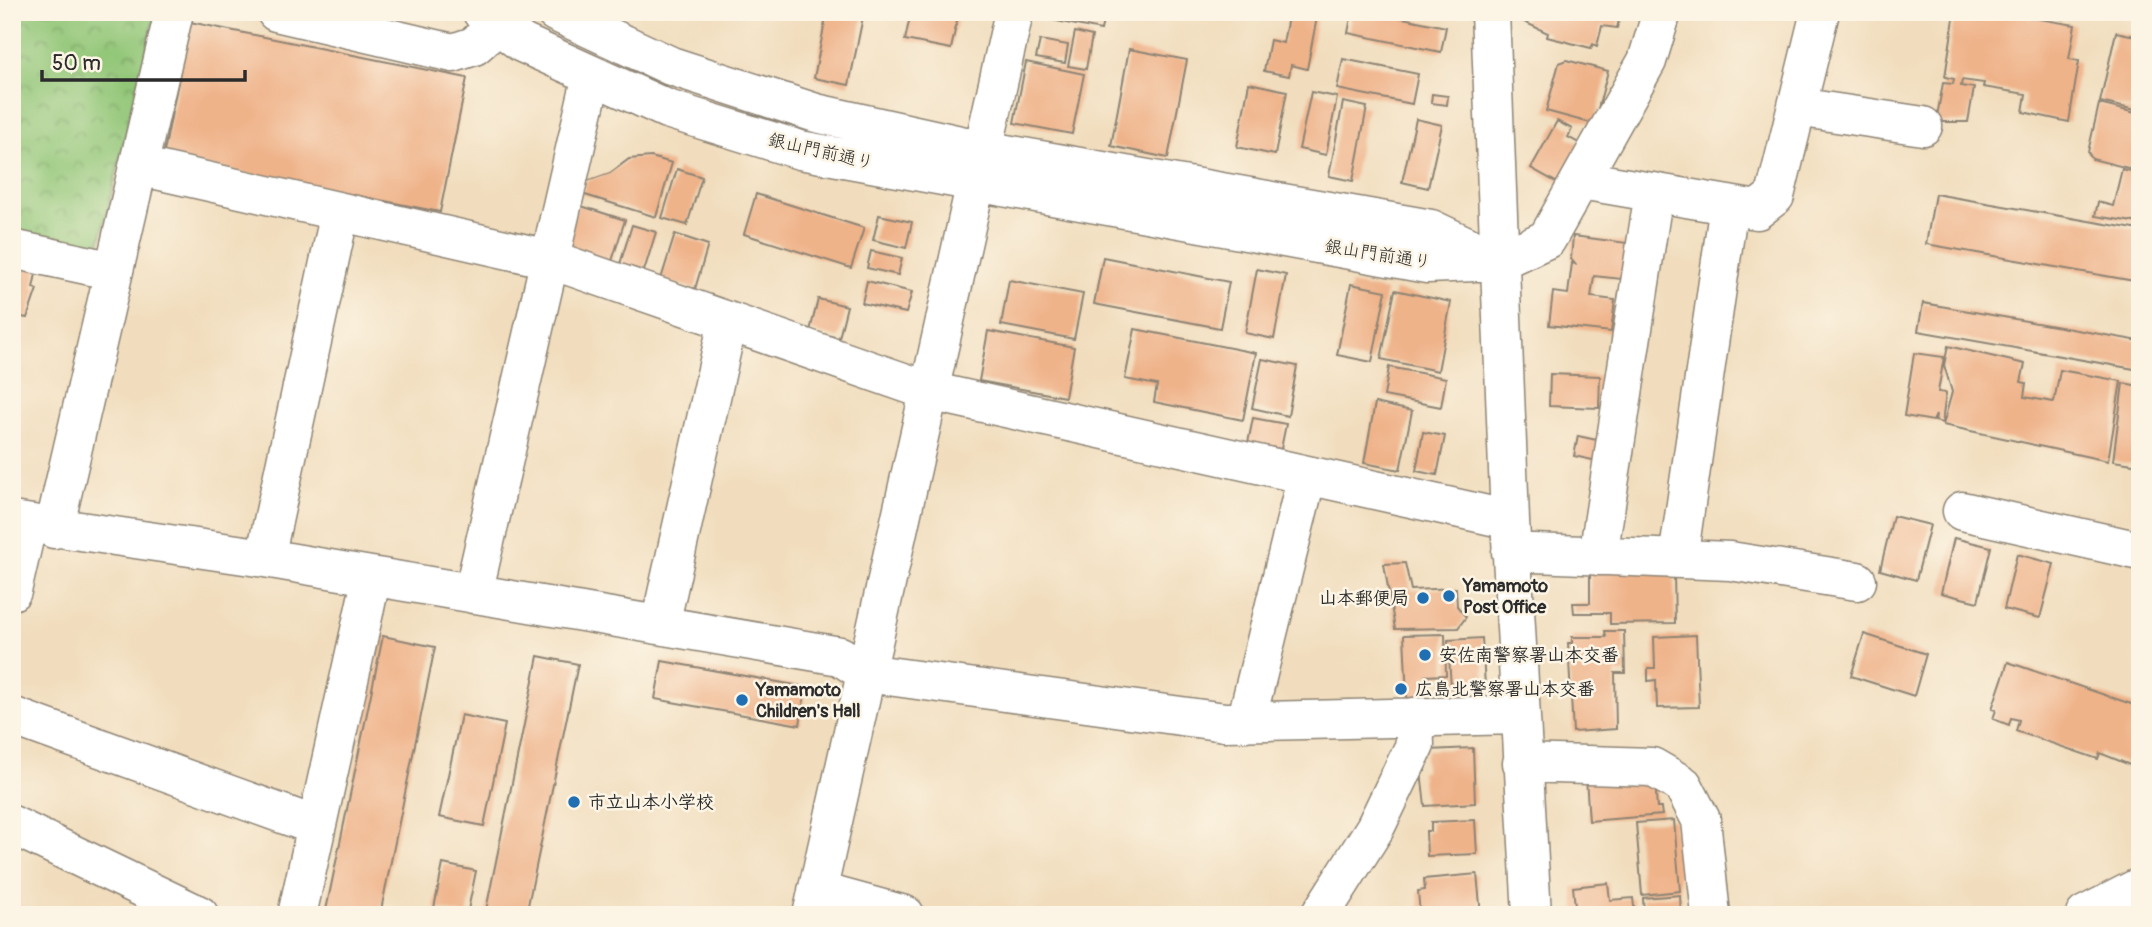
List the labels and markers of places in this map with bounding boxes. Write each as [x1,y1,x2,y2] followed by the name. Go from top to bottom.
[1462,575,1548,619] place label: Yamamoto Post Office
[1319,587,1409,610] place label: 山本郵便局
[1441,588,1457,604] marker: Yamamoto Post Office
[1415,590,1431,606] marker: 山本郵便局
[1439,644,1619,667] place label: 安佐南警察署山本交番
[1417,647,1433,663] marker: 安佐南警察署山本交番
[1415,678,1595,701] place label: 広島北警察署山本交番
[755,679,861,723] place label: Yamamoto Children's Hall
[1393,681,1409,697] marker: 広島北警察署山本交番
[734,692,750,708] marker: Yamamoto Children's Hall
[588,791,714,814] place label: 市立山本小学校
[566,794,582,810] marker: 市立山本小学校

